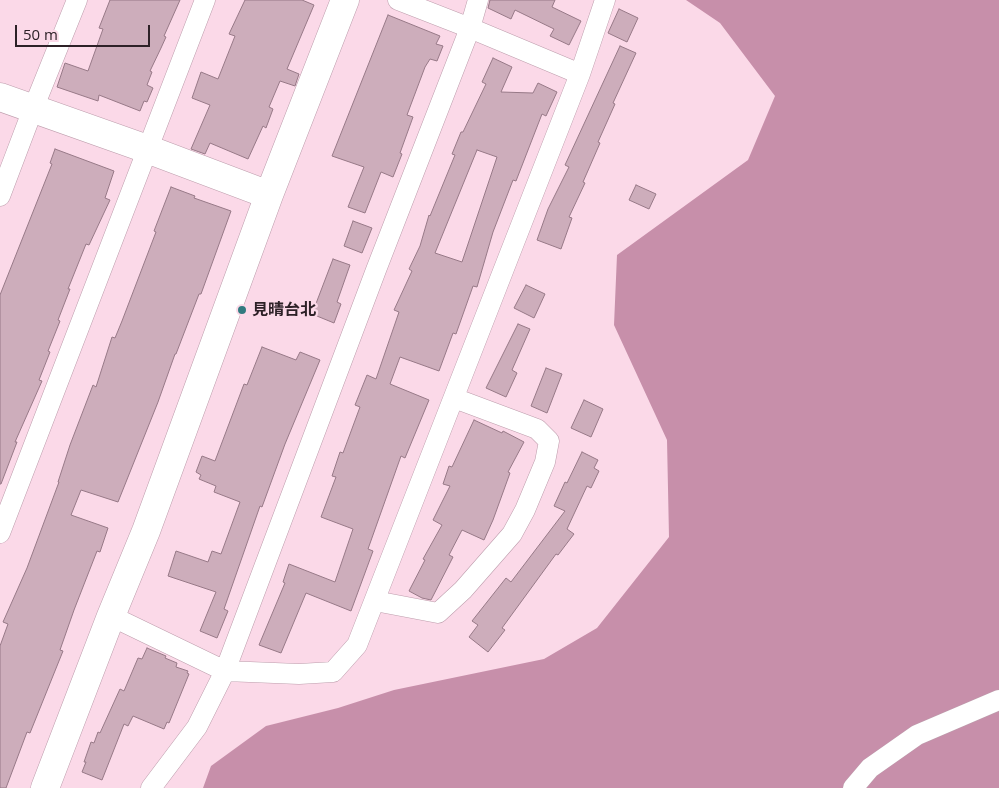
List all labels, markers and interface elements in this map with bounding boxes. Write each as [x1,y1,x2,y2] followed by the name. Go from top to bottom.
[18,15,152,47] scale bar
[23,24,58,44] text: 50 m
[252,300,316,320] place label: 見晴台北
[236,304,248,316] marker: 見晴台北

